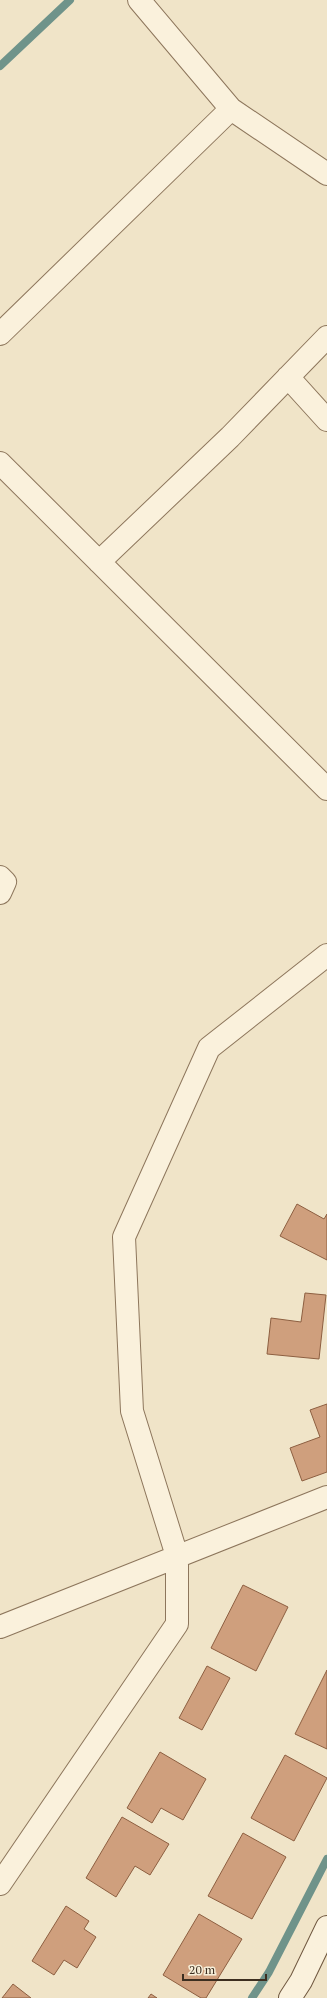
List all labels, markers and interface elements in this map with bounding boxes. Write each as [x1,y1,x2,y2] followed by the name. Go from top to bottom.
[183,1956,266,1982] scale bar
[189,1962,216,1977] text: 20 m

